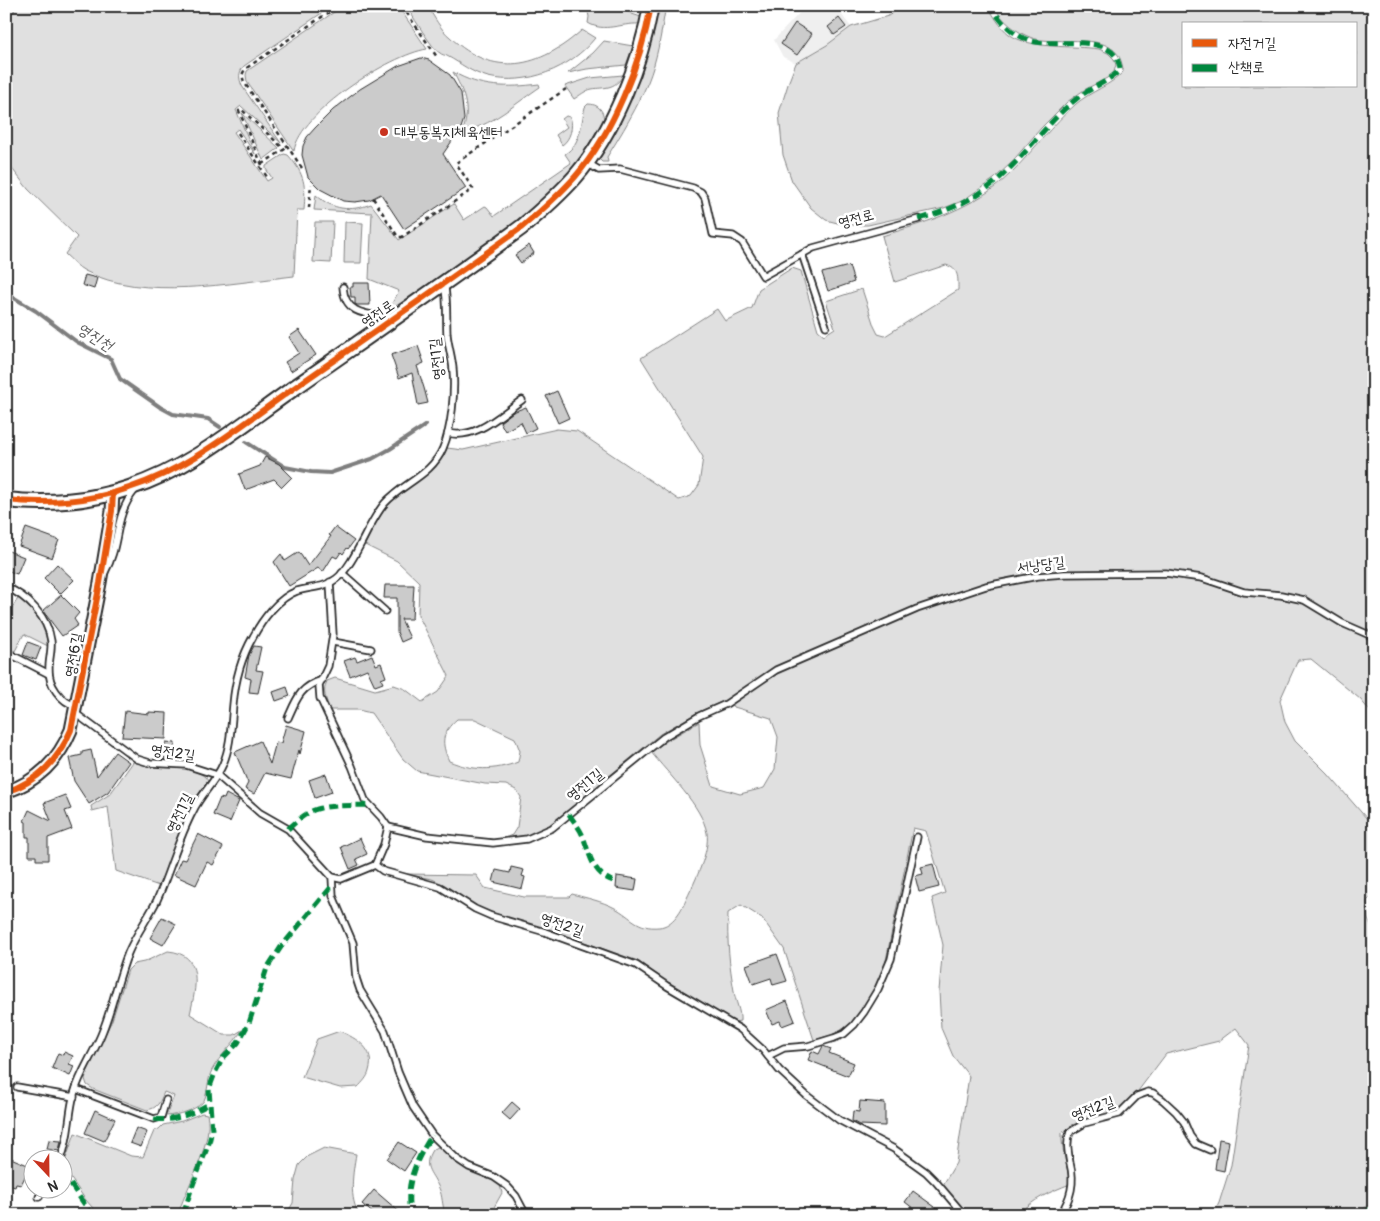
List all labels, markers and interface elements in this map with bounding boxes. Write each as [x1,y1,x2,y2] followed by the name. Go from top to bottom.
[1182,22,1358,88] legend
[1228,34,1276,53] text: 자전거길
[1228,58,1264,77] text: 산책로
[394,123,503,142] place label: 대부동복지체육센터
[378,126,390,138] marker: 대부동복지체육센터
[836,205,876,233] street label: 영전로
[358,296,398,332] street label: 영전로
[73,318,118,357] water label: 영진천
[425,337,449,381] street label: 영전1길
[1016,553,1066,577] street label: 서낭당길
[61,631,87,679] street label: 영전6길
[150,740,196,766] street label: 영전2길
[563,764,607,806] street label: 영전1길
[162,790,198,836] street label: 영전1길
[538,909,586,941] street label: 영전2길
[1069,1092,1117,1126] street label: 영전2길
[22,1148,72,1198] north arrow
[45,1176,60,1195] text: N

